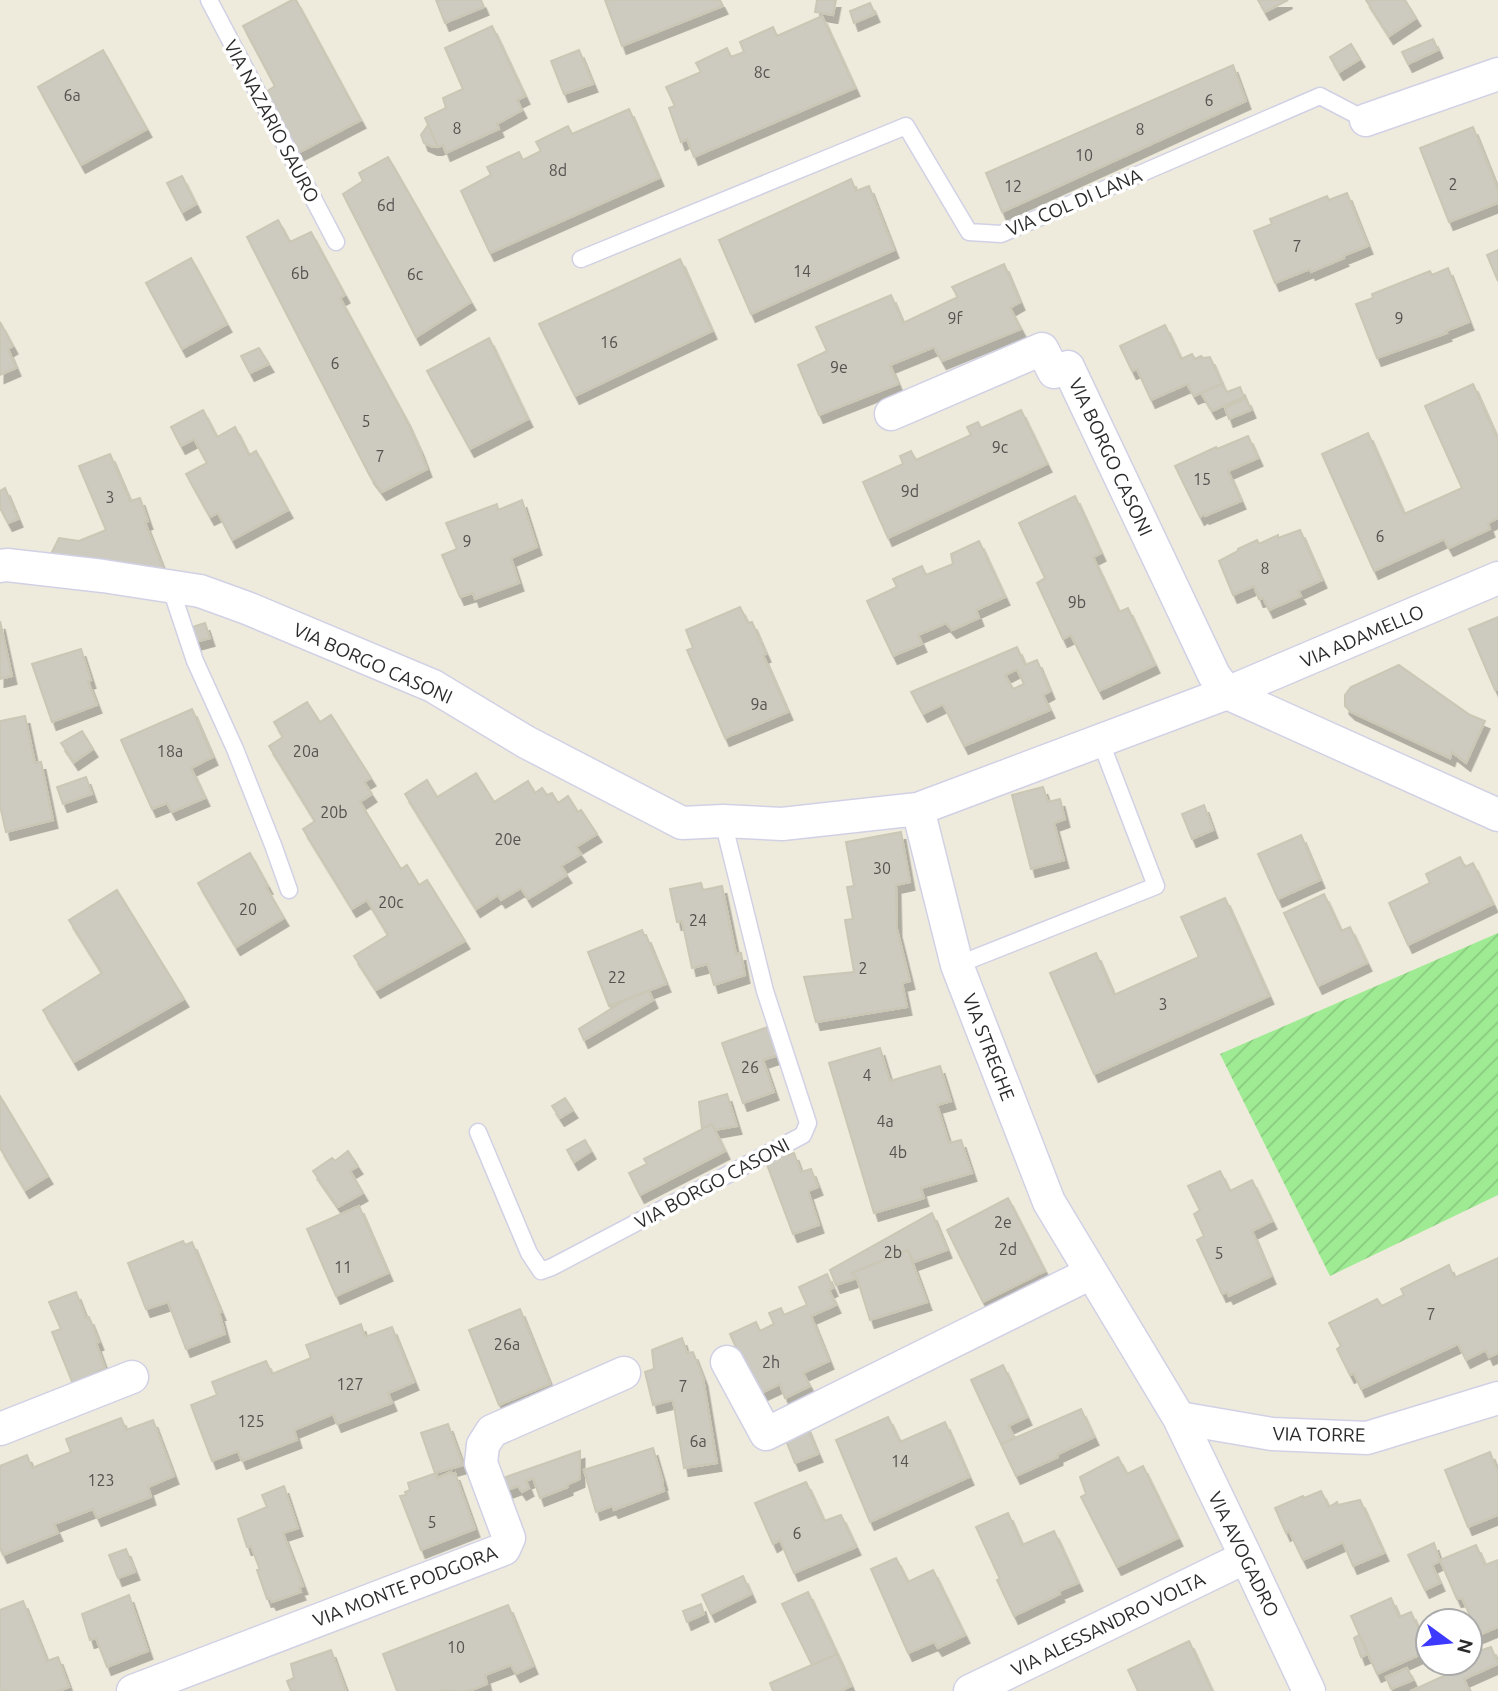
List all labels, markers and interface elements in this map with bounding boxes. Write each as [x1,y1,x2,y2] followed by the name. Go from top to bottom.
[220,36,324,206] street label: VIA NAZARIO SAURO
[754,63,771,81] house number: 8c
[63,86,81,104] house number: 6a
[1204,91,1214,109] house number: 6
[452,119,462,137] house number: 8
[1135,120,1145,138] house number: 8
[1075,146,1093,164] house number: 10
[549,161,567,179] house number: 8d
[1003,163,1146,240] street label: VIA COL DI LANA
[1448,175,1458,193] house number: 2
[1004,177,1022,195] house number: 12
[377,196,395,214] house number: 6d
[1292,237,1302,255] house number: 7
[793,262,811,280] house number: 14
[291,264,309,282] house number: 6b
[407,265,424,283] house number: 6c
[947,309,963,327] house number: 9f
[1394,309,1404,327] house number: 9
[600,333,618,351] house number: 16
[330,354,340,372] house number: 6
[830,358,848,376] house number: 9e
[1065,375,1157,539] street label: VIA BORGO CASONI
[361,412,371,430] house number: 5
[992,438,1009,456] house number: 9c
[375,447,385,465] house number: 7
[1193,470,1211,488] house number: 15
[901,482,919,500] house number: 9d
[105,488,115,506] house number: 3
[1375,527,1385,545] house number: 6
[462,532,472,550] house number: 9
[1260,559,1270,577] house number: 8
[1068,593,1086,611] house number: 9b
[1297,600,1427,672] street label: VIA ADAMELLO
[290,618,456,708] street label: VIA BORGO CASONI
[750,695,768,713] house number: 9a
[157,742,183,760] house number: 18a
[293,742,319,760] house number: 20a
[320,803,348,821] house number: 20b
[495,830,521,848] house number: 20e
[873,859,891,877] house number: 30
[378,893,404,911] house number: 20c
[239,900,257,918] house number: 20
[689,911,707,929] house number: 24
[858,959,868,977] house number: 2
[608,968,626,986] house number: 22
[959,990,1019,1104] street label: VIA STREGHE
[1158,995,1168,1013] house number: 3
[741,1058,759,1076] house number: 26
[862,1066,872,1084] house number: 4
[876,1112,894,1130] house number: 4a
[631,1133,793,1233] street label: VIA BORGO CASONI
[889,1143,907,1161] house number: 4b
[994,1213,1012,1231] house number: 2e
[999,1240,1017,1258] house number: 2d
[884,1243,902,1261] house number: 2b
[1214,1244,1224,1262] house number: 5
[334,1258,352,1276] house number: 11
[1426,1305,1436,1323] house number: 7
[494,1335,520,1353] house number: 26a
[762,1353,780,1371] house number: 2h
[336,1375,364,1393] house number: 127
[678,1377,688,1395] house number: 7
[237,1412,265,1430] house number: 125
[1272,1422,1366,1446] street label: VIA TORRE
[689,1432,707,1450] house number: 6a
[891,1452,909,1470] house number: 14
[87,1471,115,1489] house number: 123
[1204,1488,1284,1620] street label: VIA AVOGADRO
[427,1513,437,1531] house number: 5
[792,1524,802,1542] house number: 6
[310,1540,501,1631] street label: VIA MONTE PODGORA
[1008,1567,1209,1681] street label: VIA ALESSANDRO VOLTA
[1414,1607,1484,1677] north arrow
[1453,1637,1478,1656] text: N
[447,1638,465,1656] house number: 10

